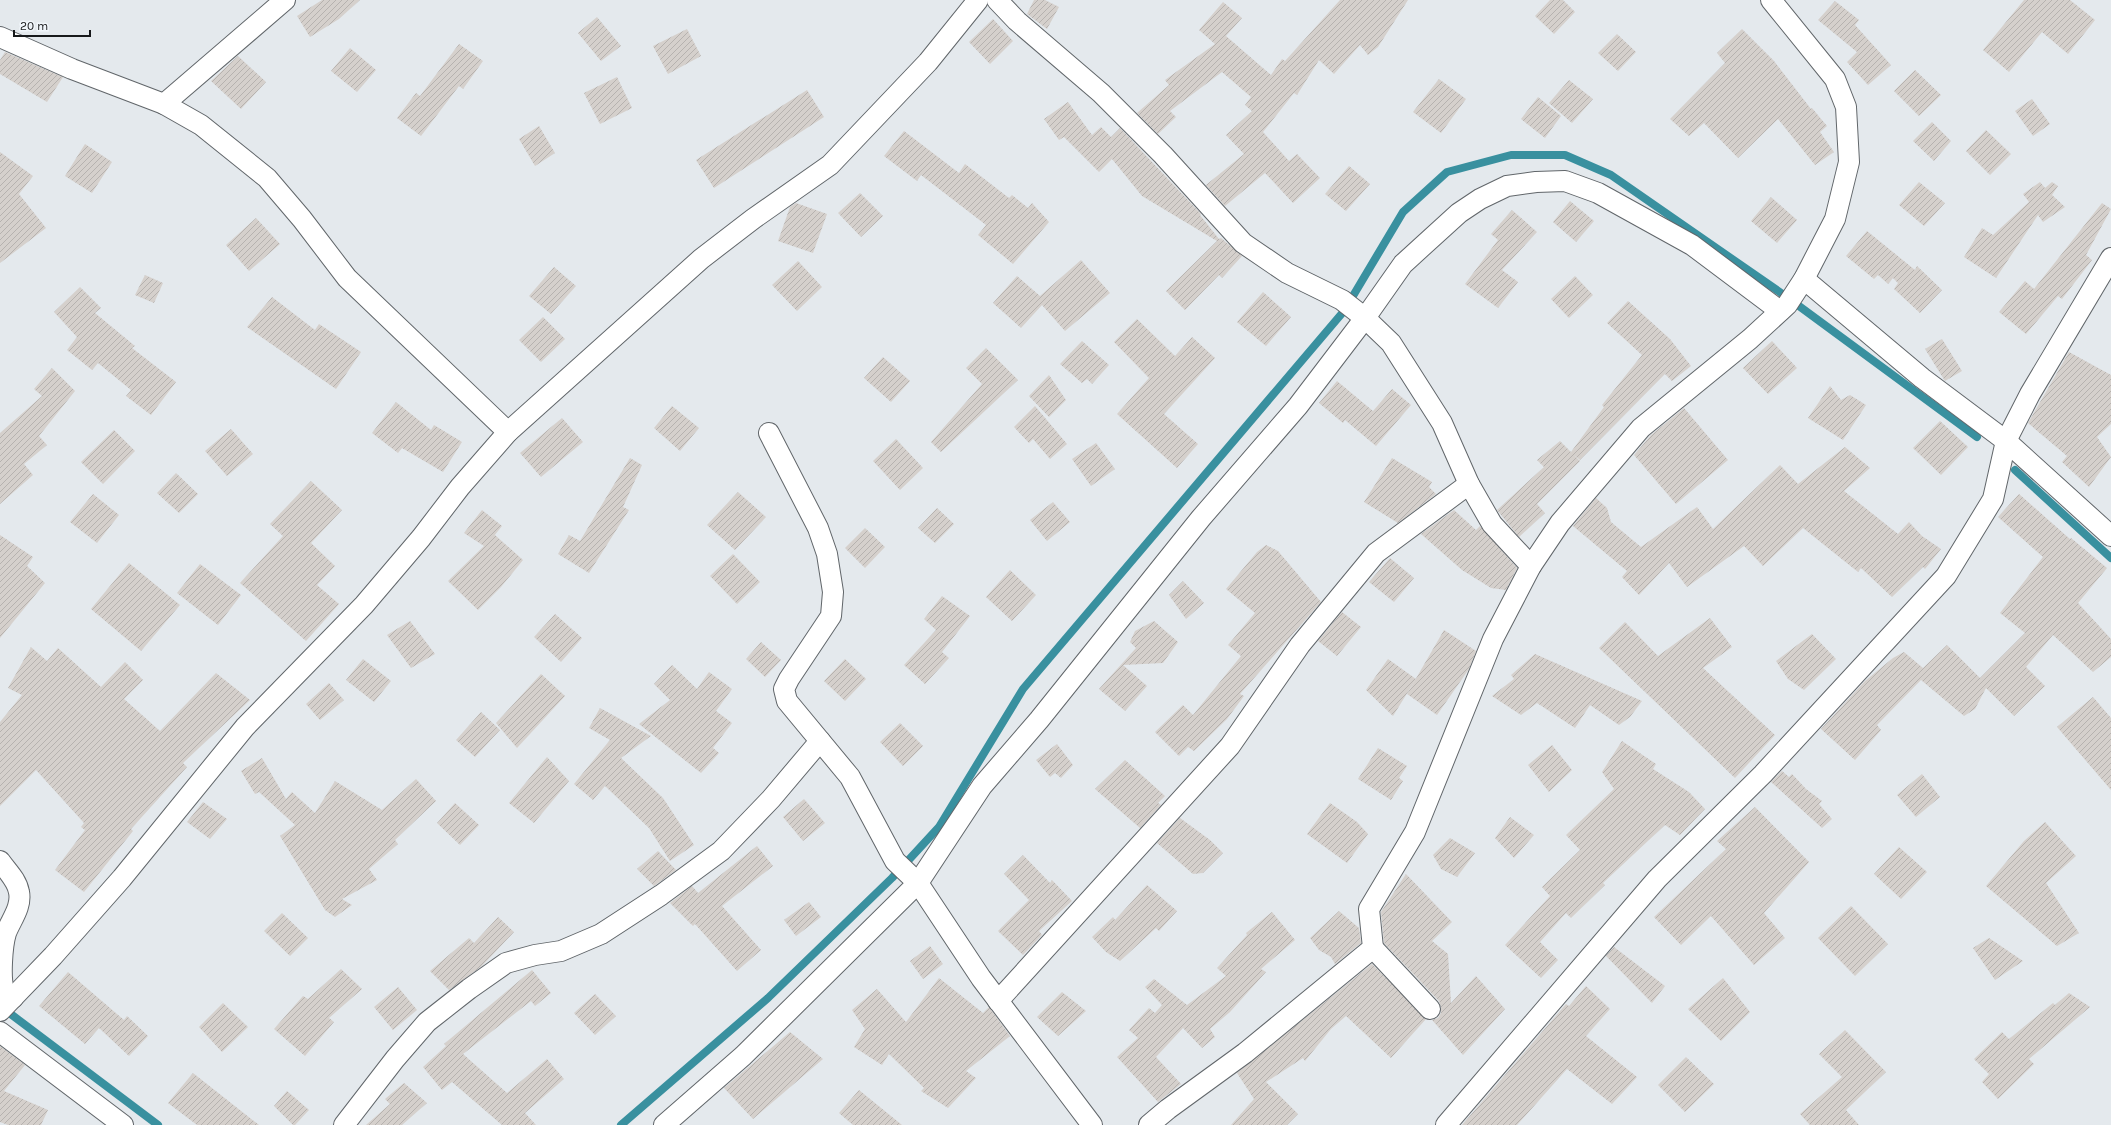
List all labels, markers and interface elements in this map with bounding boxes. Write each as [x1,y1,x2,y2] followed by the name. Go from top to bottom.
[14,12,90,38] scale bar
[20,19,48,33] text: 20 m

